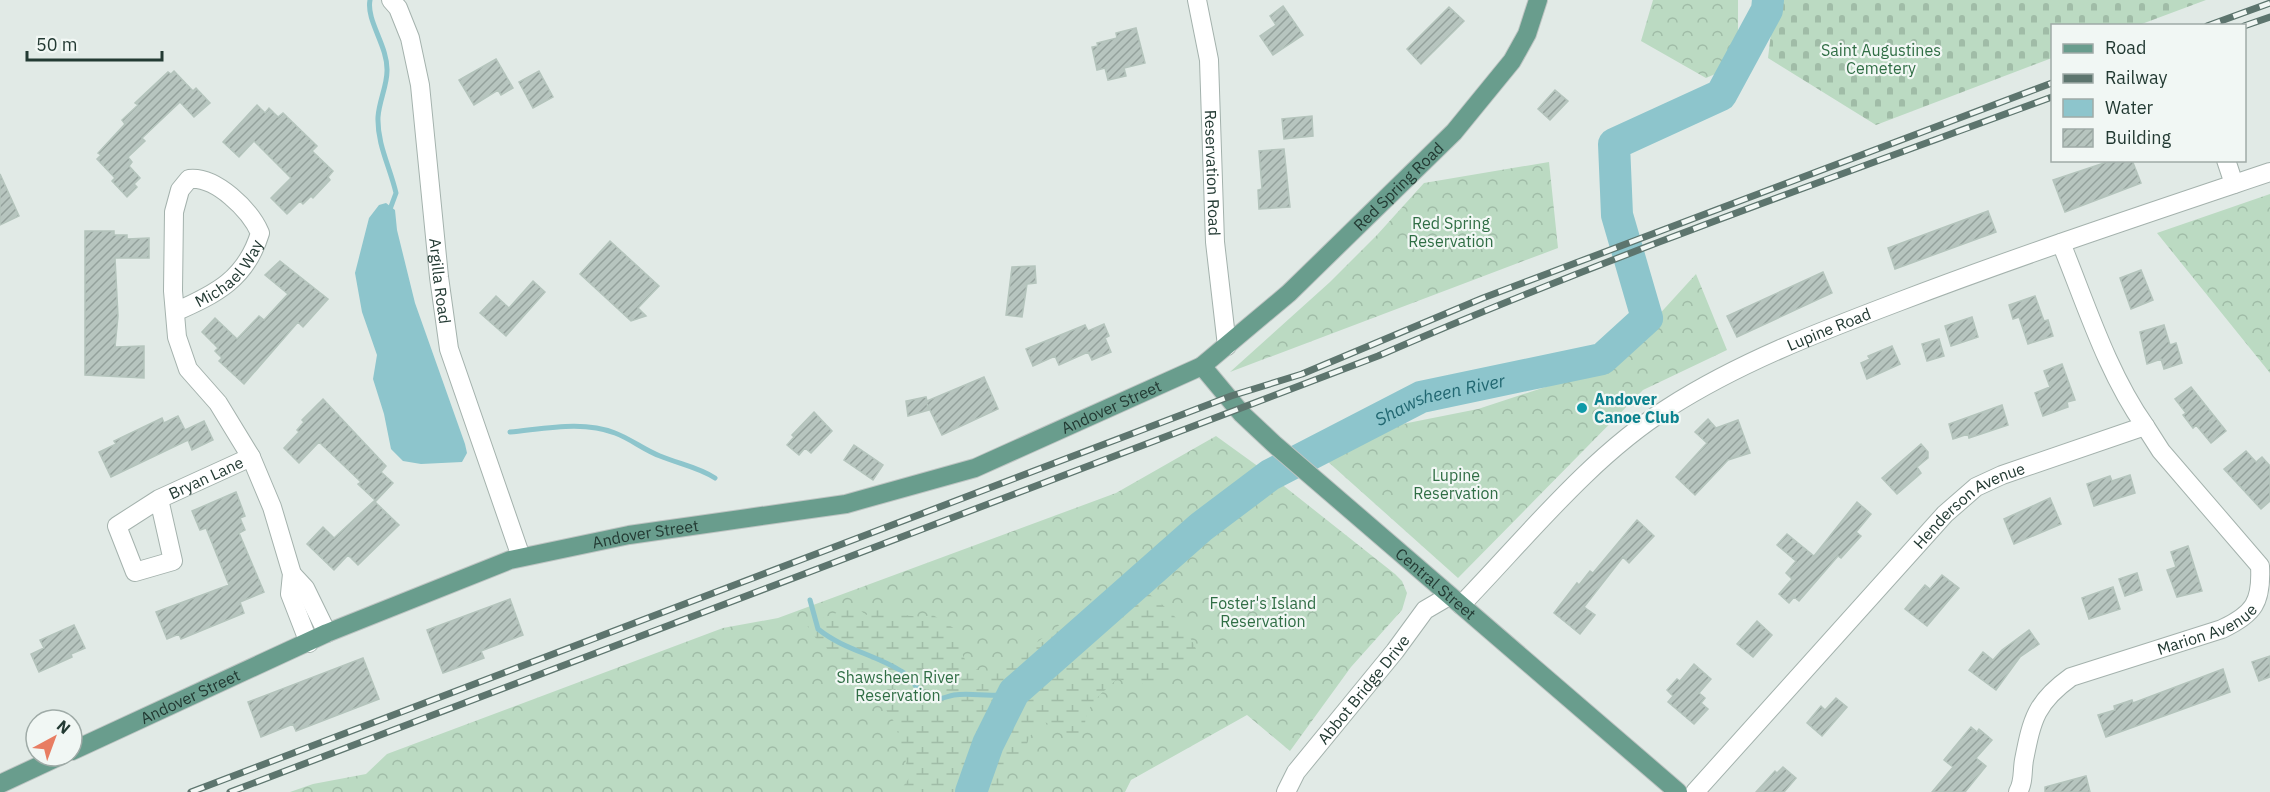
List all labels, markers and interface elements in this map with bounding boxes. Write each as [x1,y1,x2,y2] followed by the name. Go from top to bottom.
[27,24,162,62] scale bar
[2051,24,2246,162] legend
[36,33,78,56] text: 50 m
[2105,36,2146,59] text: Road
[1821,40,1941,78] park label: Saint Augustines Cemetery
[2105,66,2167,89] text: Railway
[2105,96,2154,119] text: Water
[1201,109,1225,236] street label: Reservation Road
[2105,126,2172,149] text: Building
[1349,138,1448,235] street label: Red Spring Road
[1408,213,1494,251] park label: Red Spring Reservation
[191,237,267,311] street label: Michael Way
[425,237,455,325] street label: Argilla Road
[1784,303,1874,355] street label: Lupine Road
[1371,368,1507,431] water label: Shawsheen River
[1058,376,1164,438] street label: Andover Street
[1594,389,1680,427] place label: Andover Canoe Club
[1575,401,1589,415] marker: Andover Canoe Club
[165,452,247,503] street label: Bryan Lane
[1909,458,2028,553] street label: Henderson Avenue
[1413,465,1499,503] park label: Lupine Reservation
[590,515,700,552] street label: Andover Street
[1392,543,1480,624] street label: Central Street
[1210,593,1316,631] park label: Foster's Island Reservation
[2155,600,2261,659] street label: Marion Avenue
[1313,631,1414,748] street label: Abbot Bridge Drive
[137,665,243,728] street label: Andover Street
[836,667,960,705] park label: Shawsheen River Reservation
[24,708,84,768] north arrow
[53,715,75,738] text: N

